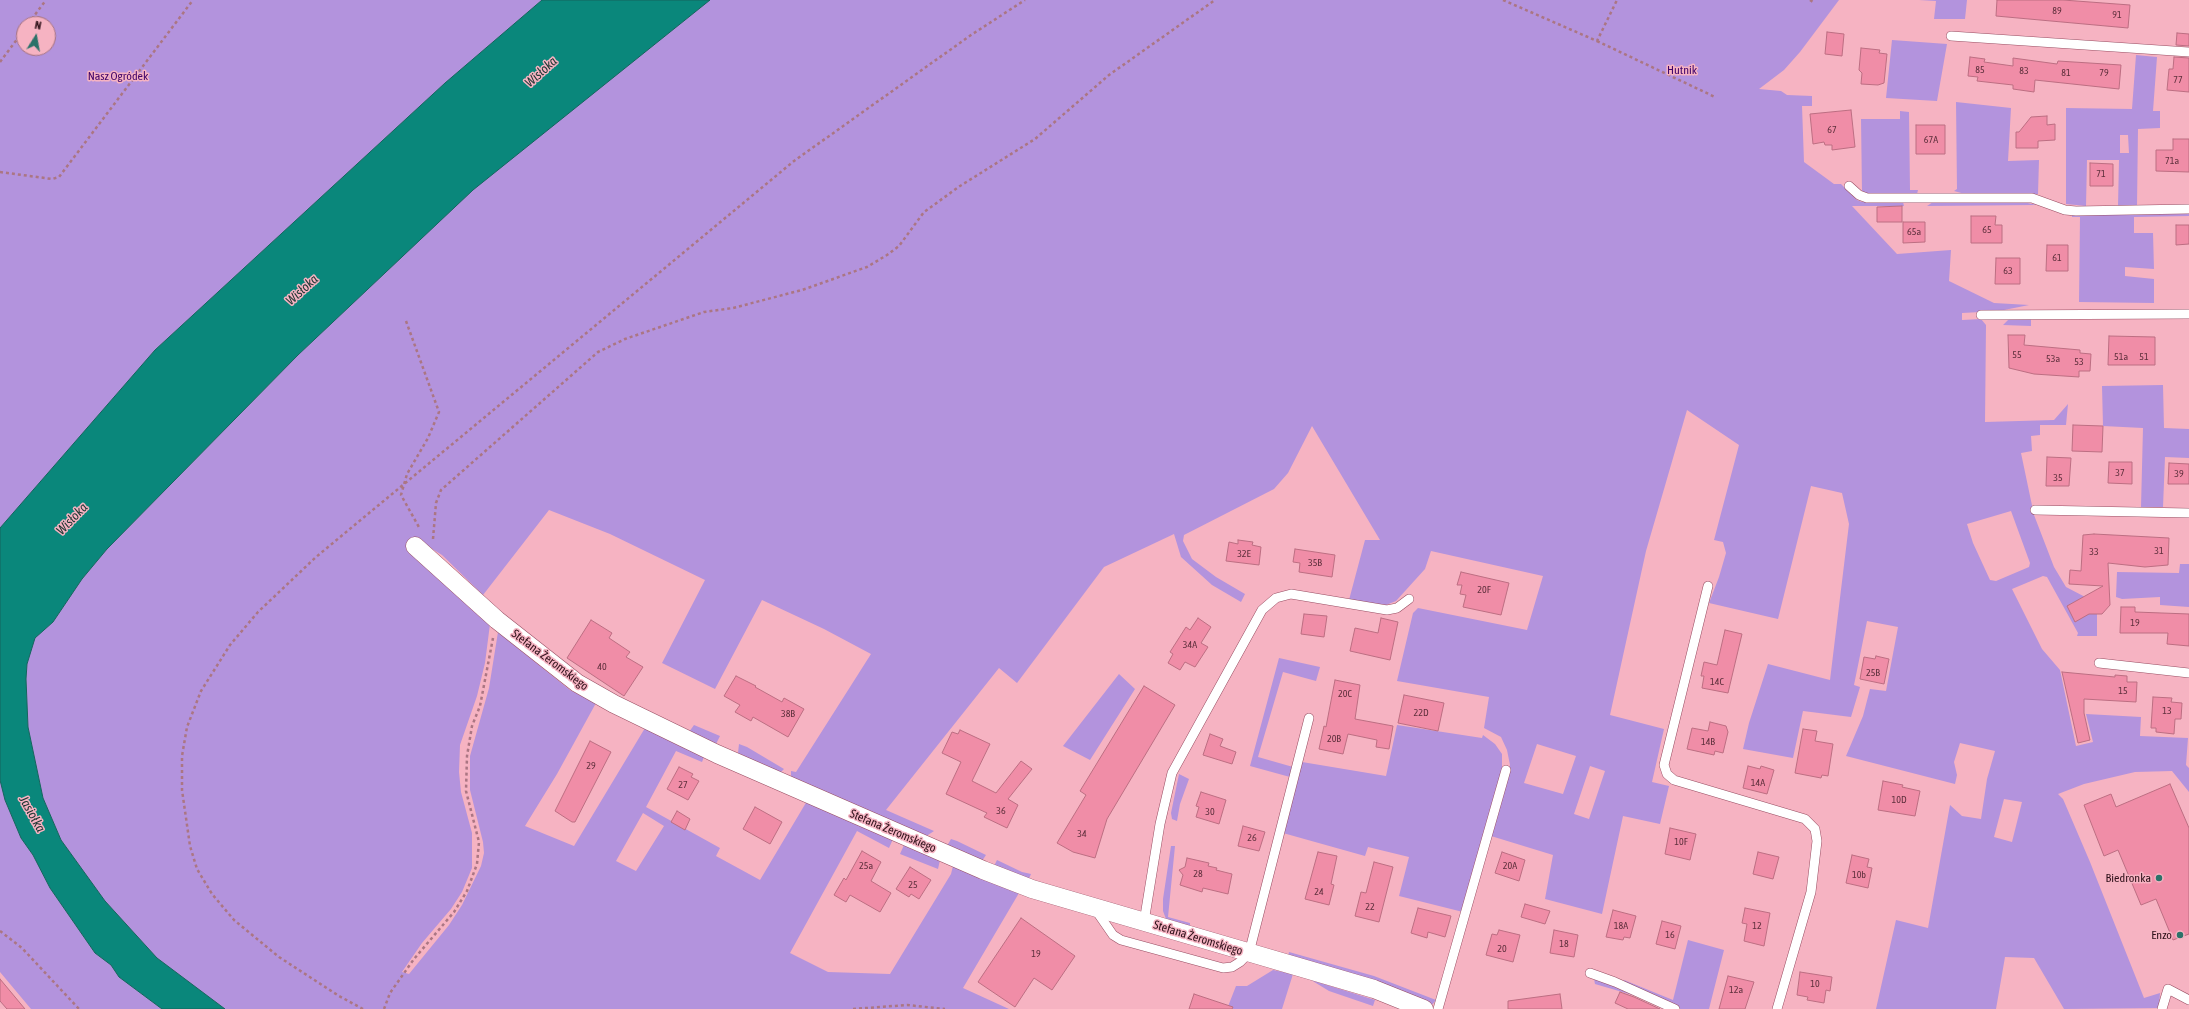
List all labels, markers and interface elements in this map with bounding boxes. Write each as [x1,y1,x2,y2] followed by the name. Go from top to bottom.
[2052,5,2062,17] house number: 89
[2112,9,2122,21] house number: 91
[16,16,56,56] north arrow
[34,19,42,32] text: N
[522,54,560,90] water label: Wisłoka
[1667,63,1697,77] park label: Hutnik
[1975,64,1985,76] house number: 85
[2019,65,2029,77] house number: 83
[2061,67,2071,79] house number: 81
[2099,67,2109,79] house number: 79
[88,69,148,83] park label: Nasz Ogródek
[2173,74,2183,86] house number: 77
[1827,124,1837,136] house number: 67
[1924,134,1938,146] house number: 67A
[2165,155,2179,167] house number: 71a
[2096,168,2106,180] house number: 71
[1982,224,1992,236] house number: 65
[1907,226,1921,238] house number: 65a
[2052,252,2062,264] house number: 61
[2003,265,2013,277] house number: 63
[283,272,321,308] water label: Wisłoka
[2012,349,2022,361] house number: 55
[2114,351,2128,363] house number: 51a
[2139,351,2149,363] house number: 51
[2046,353,2060,365] house number: 53a
[2074,356,2084,368] house number: 53
[2115,467,2125,479] house number: 37
[2174,468,2184,480] house number: 39
[2053,472,2063,484] house number: 35
[53,500,91,538] water label: Wisłoka
[2154,545,2164,557] house number: 31
[2089,546,2099,558] house number: 33
[1237,548,1251,560] house number: 32E
[1308,557,1322,569] house number: 35B
[1477,584,1491,596] house number: 20F
[2130,617,2140,629] house number: 19
[509,626,591,694] street label: Stefana Żeromskiego
[1183,639,1197,651] house number: 34A
[597,661,607,673] house number: 40
[1866,667,1880,679] house number: 25B
[1710,676,1724,688] house number: 14C
[2118,685,2128,697] house number: 15
[1338,688,1352,700] house number: 20C
[2162,705,2172,717] house number: 13
[1414,707,1428,719] house number: 22D
[781,708,795,720] house number: 38B
[1327,733,1341,745] house number: 20B
[1701,736,1715,748] house number: 14B
[586,760,596,772] house number: 29
[1751,777,1765,789] house number: 14A
[678,779,688,791] house number: 27
[16,793,48,835] water label: Jasiołka
[1892,794,1906,806] house number: 10D
[996,805,1006,817] house number: 36
[848,806,938,856] street label: Stefana Żeromskiego
[1205,806,1215,818] house number: 30
[1077,828,1087,840] house number: 34
[1247,832,1257,844] house number: 26
[1674,836,1688,848] house number: 10F
[859,860,873,872] house number: 25a
[1503,860,1517,872] house number: 20A
[1193,868,1203,880] house number: 28
[1852,869,1866,881] house number: 10b
[2106,871,2151,885] place label: Biedronka
[2154,873,2164,883] marker: Biedronka
[908,879,918,891] house number: 25
[1314,886,1324,898] house number: 24
[1365,901,1375,913] house number: 22
[1152,918,1244,958] street label: Stefana Żeromskiego
[1614,920,1628,932] house number: 18A
[1752,920,1762,932] house number: 12
[2151,928,2172,942] place label: Enzo
[1665,929,1675,941] house number: 16
[2175,930,2185,940] marker: Enzo
[1559,938,1569,950] house number: 18
[1497,943,1507,955] house number: 20
[1031,948,1041,960] house number: 19
[1810,978,1820,990] house number: 10
[1729,984,1743,996] house number: 12a

